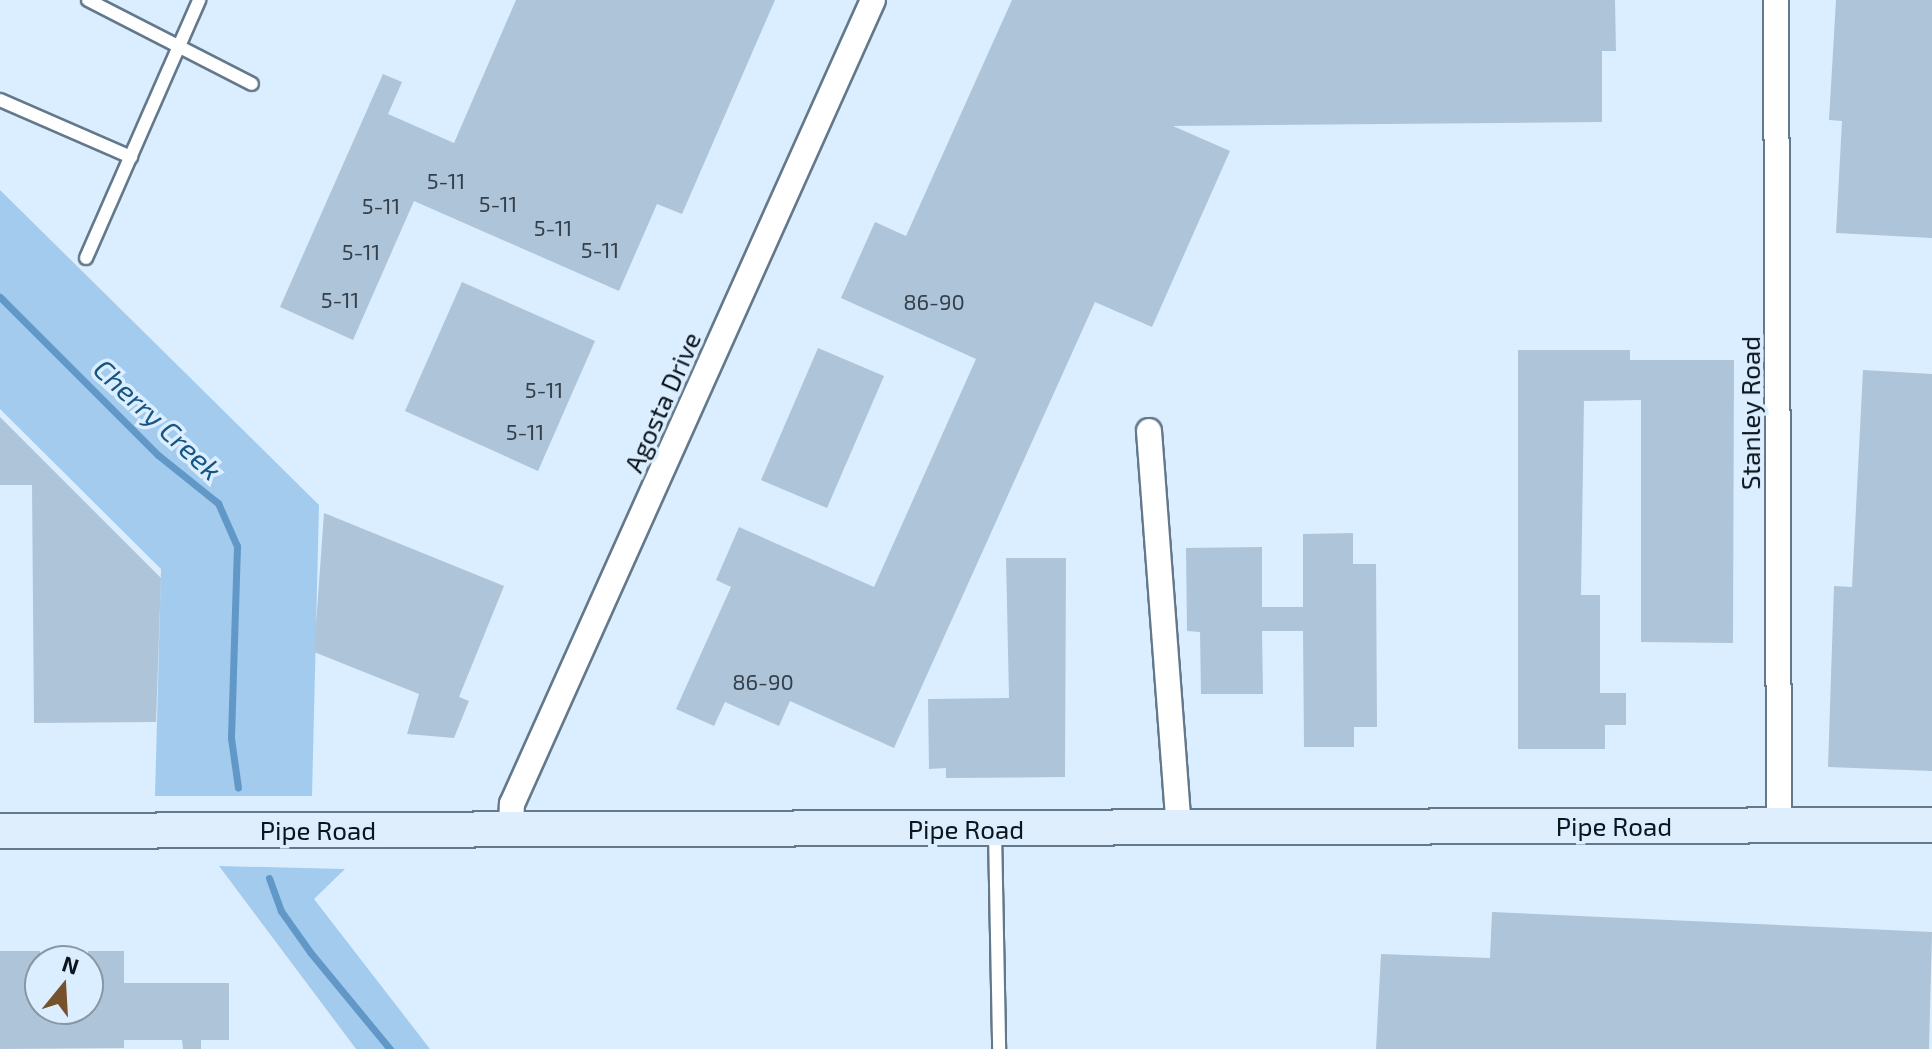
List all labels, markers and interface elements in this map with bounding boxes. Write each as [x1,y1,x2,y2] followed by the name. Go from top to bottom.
[427,168,465,194] house number: 5-11
[479,191,517,217] house number: 5-11
[362,193,400,219] house number: 5-11
[534,215,572,241] house number: 5-11
[581,237,619,263] house number: 5-11
[342,239,380,265] house number: 5-11
[321,287,359,313] house number: 5-11
[903,289,965,315] house number: 86-90
[617,327,707,477] street label: Agosta Drive
[1734,336,1766,490] street label: Stanley Road
[87,351,229,487] water label: Cherry Creek
[525,377,563,403] house number: 5-11
[506,419,544,445] house number: 5-11
[732,669,794,695] house number: 86-90
[1556,810,1672,842] street label: Pipe Road
[908,813,1024,845] street label: Pipe Road
[260,814,376,846] street label: Pipe Road
[24,945,104,1025] north arrow
[59,949,82,979] text: N

